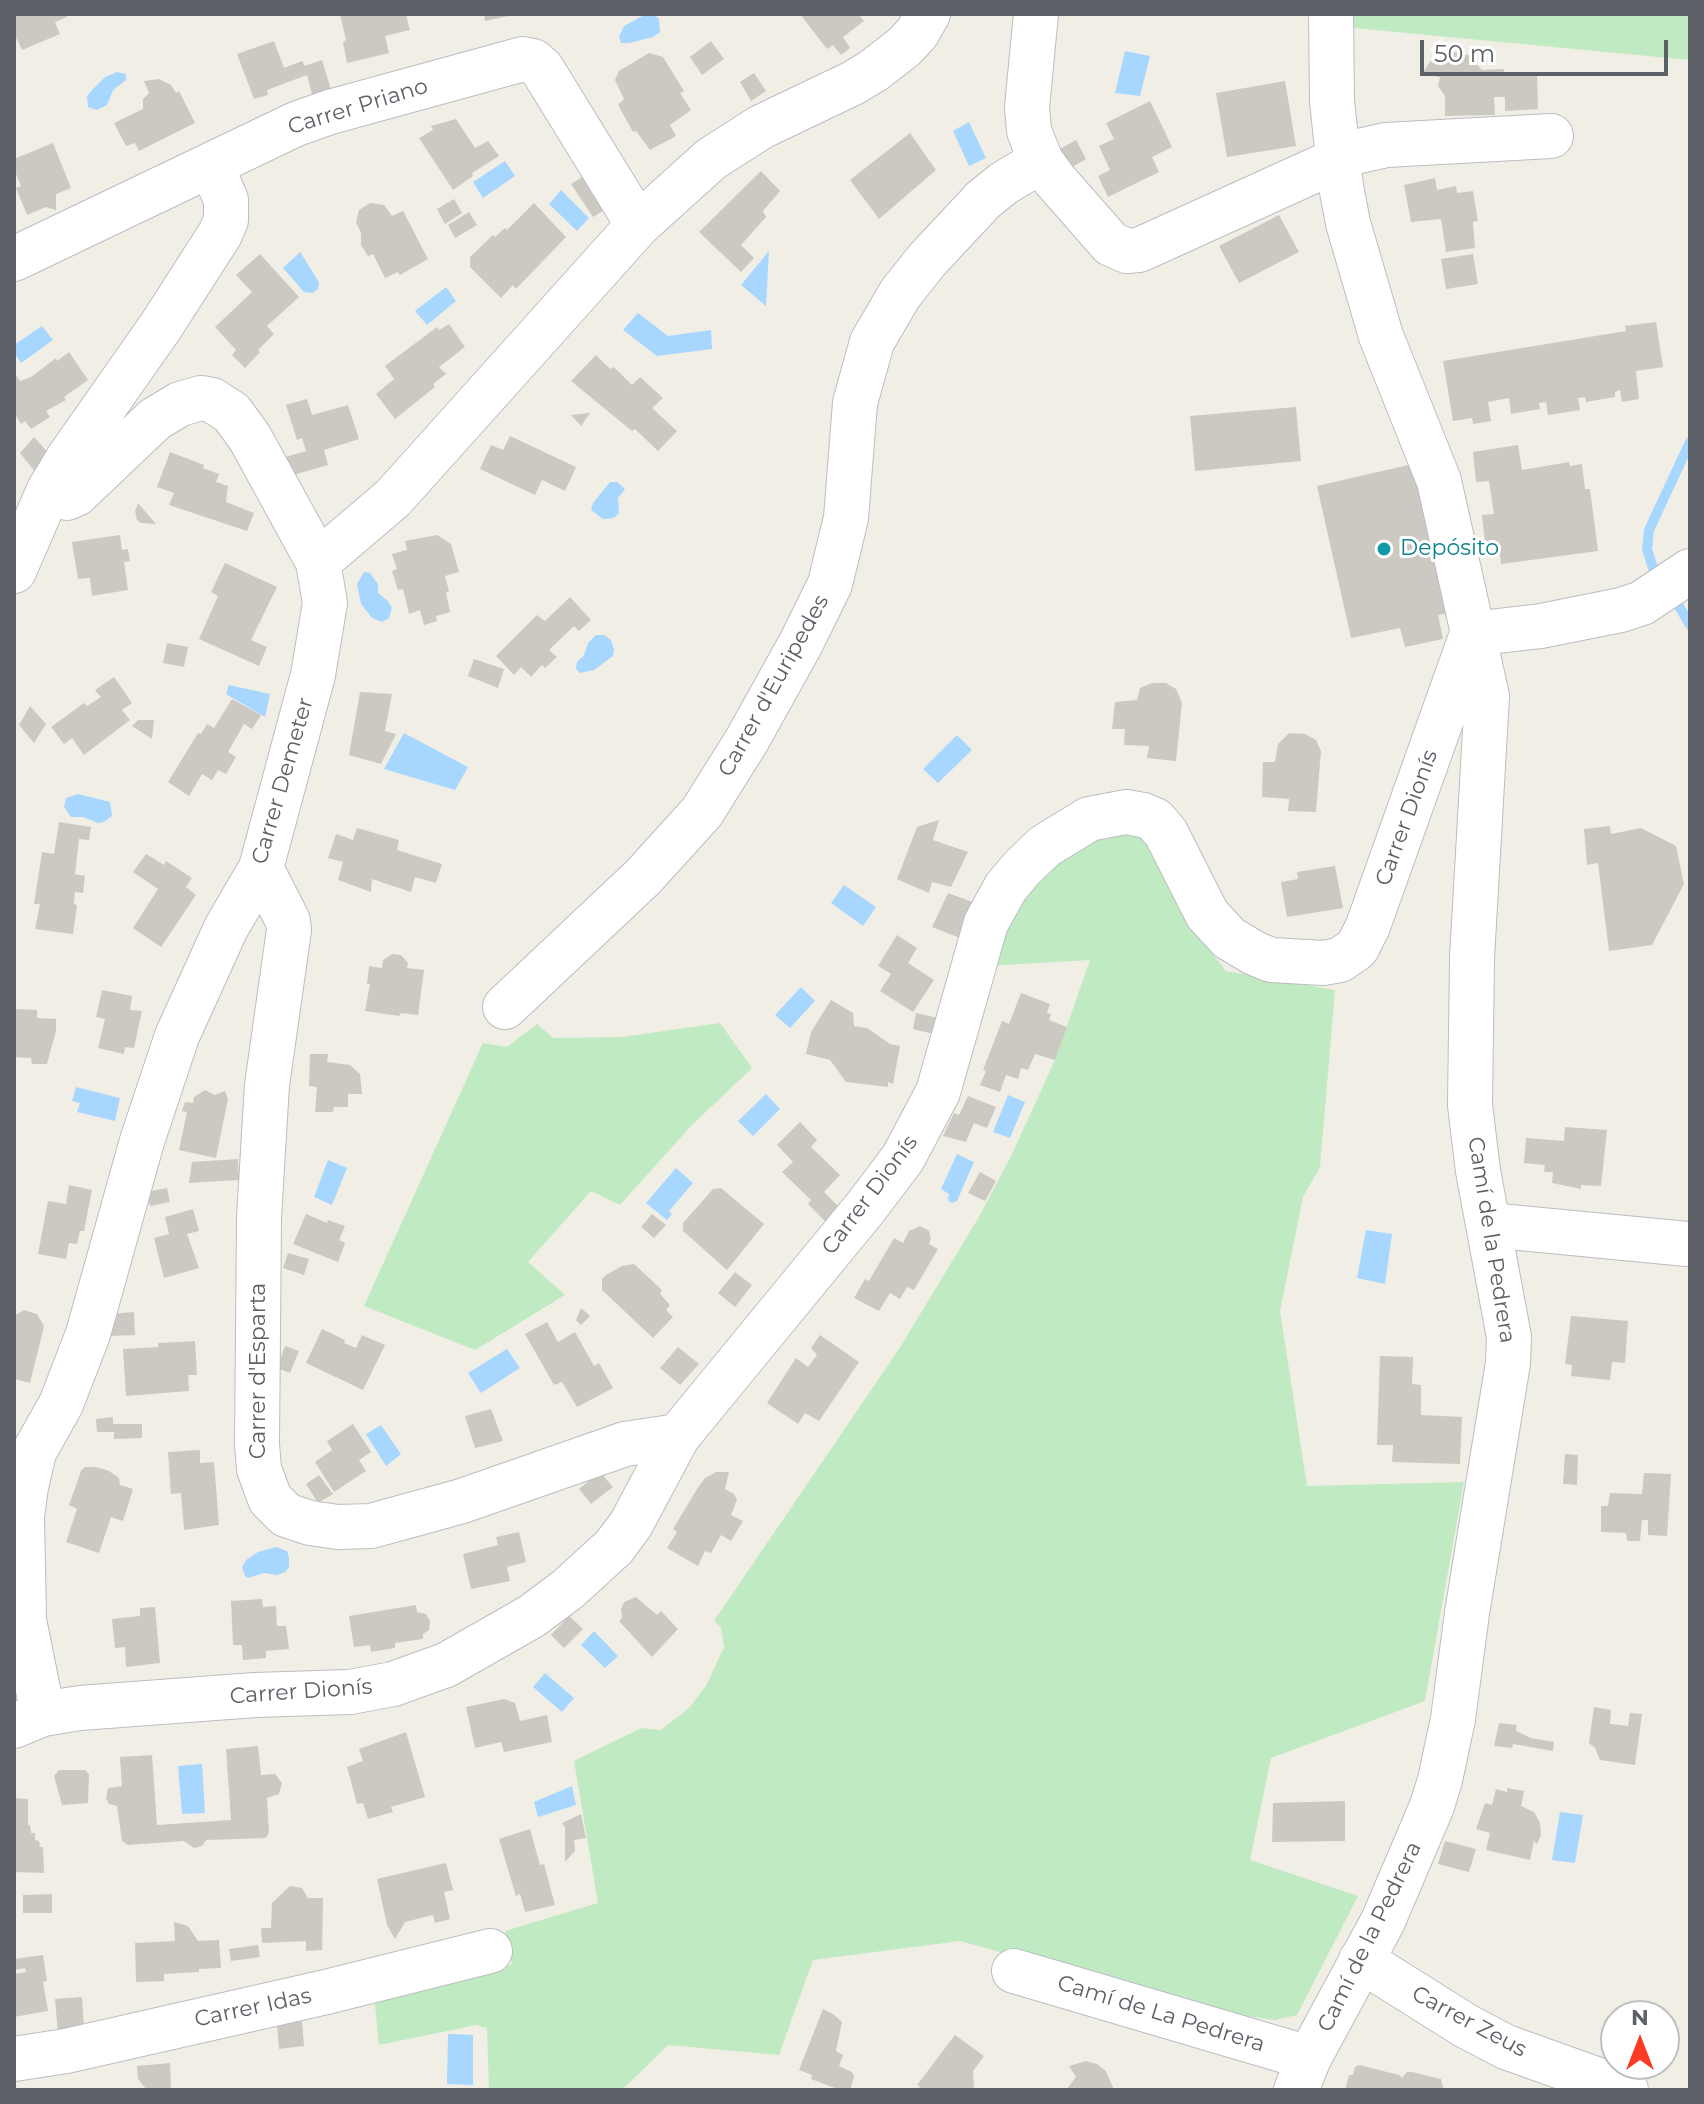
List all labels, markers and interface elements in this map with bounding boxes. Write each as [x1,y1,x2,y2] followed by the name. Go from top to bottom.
[1424,24,1672,74] scale bar
[1434,39,1495,68] text: 50 m
[285,73,431,141] street label: Carrer Priano
[1400,536,1499,562] place label: Depósito
[1375,540,1393,558] marker: Depósito
[713,590,835,782] street label: Carrer d'Euripedes
[247,695,319,867] street label: Carrer Demeter
[1370,746,1444,890] street label: Carrer Dionís
[816,1130,924,1260] street label: Carrer Dionís
[1462,1135,1520,1345] street label: Camí de la Pedrera
[246,1283,272,1459] street label: Carrer d'Esparta
[229,1674,373,1710] street label: Carrer Dionís
[1312,1838,1428,2036] street label: Camí de la Pedrera
[1054,1970,1268,2058] street label: Camí de La Pedrera
[1407,1981,1531,2063] street label: Carrer Zeus
[192,1983,314,2033] street label: Carrer Idas
[1600,2000,1680,2080] north arrow
[1631,2004,1649,2031] text: N

